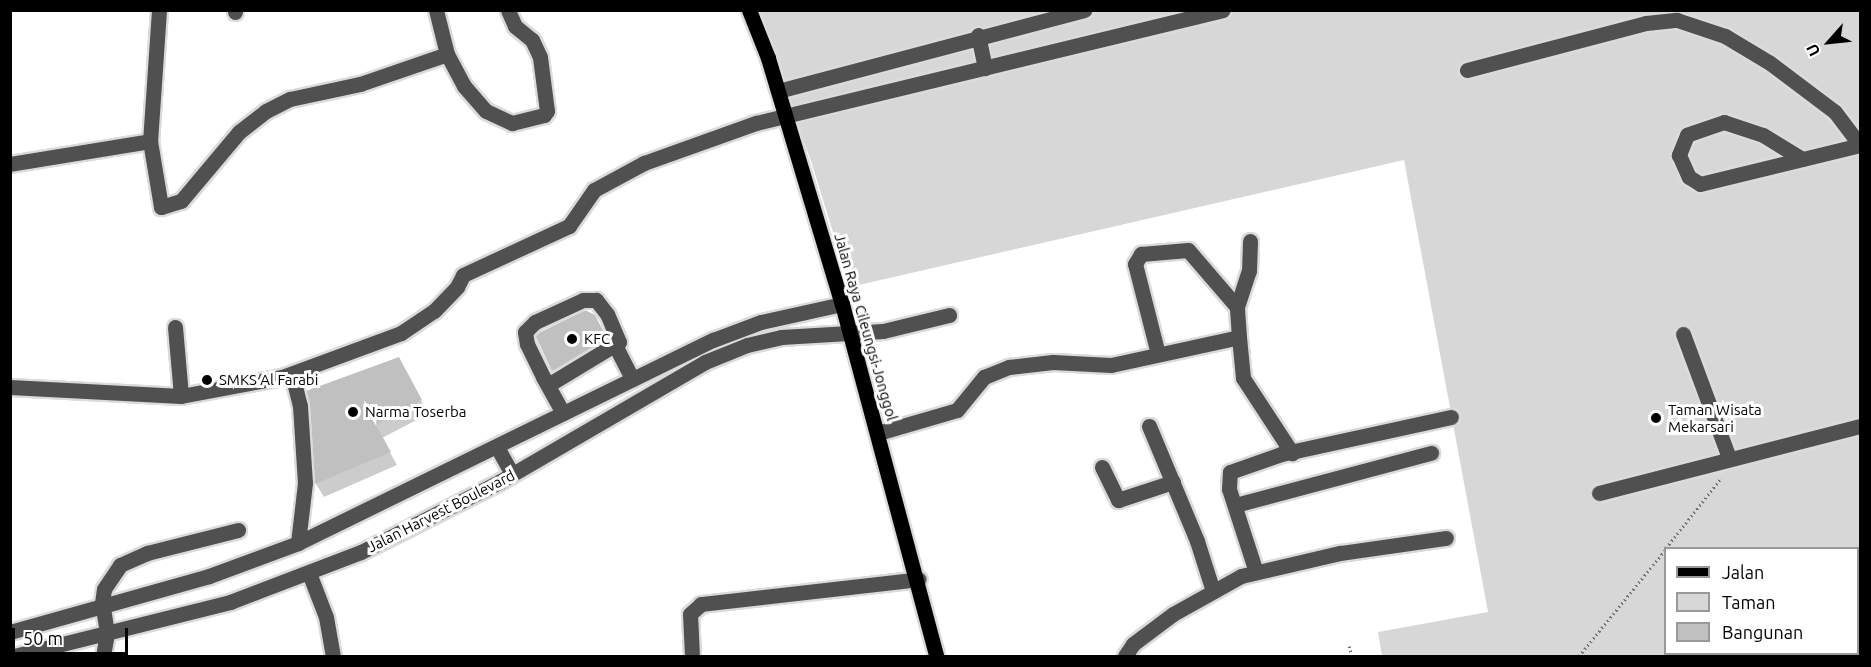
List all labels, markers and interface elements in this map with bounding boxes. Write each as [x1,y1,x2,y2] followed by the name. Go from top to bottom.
[1799,12,1859,72] north arrow
[1802,41,1824,59] text: U
[831,231,901,423] street label: Jalan Raya Cileungsi-Jonggol
[584,330,610,348] place label: KFC
[565,332,579,346] marker: KFC
[219,371,318,389] place label: SMKS Al Farabi
[200,373,214,387] marker: SMKS Al Farabi
[1668,400,1762,435] place label: Taman Wisata Mekarsari
[365,403,467,421] place label: Narma Toserba
[346,405,360,419] marker: Narma Toserba
[1649,411,1663,425] marker: Taman Wisata Mekarsari
[364,466,518,556] street label: Jalan Harvest Boulevard
[1664,547,1859,655] legend
[1722,562,1764,582] text: Jalan
[1722,592,1776,612] text: Taman
[15,616,130,654] scale bar
[1722,622,1803,642] text: Bangunan
[23,628,63,648] text: 50 m

